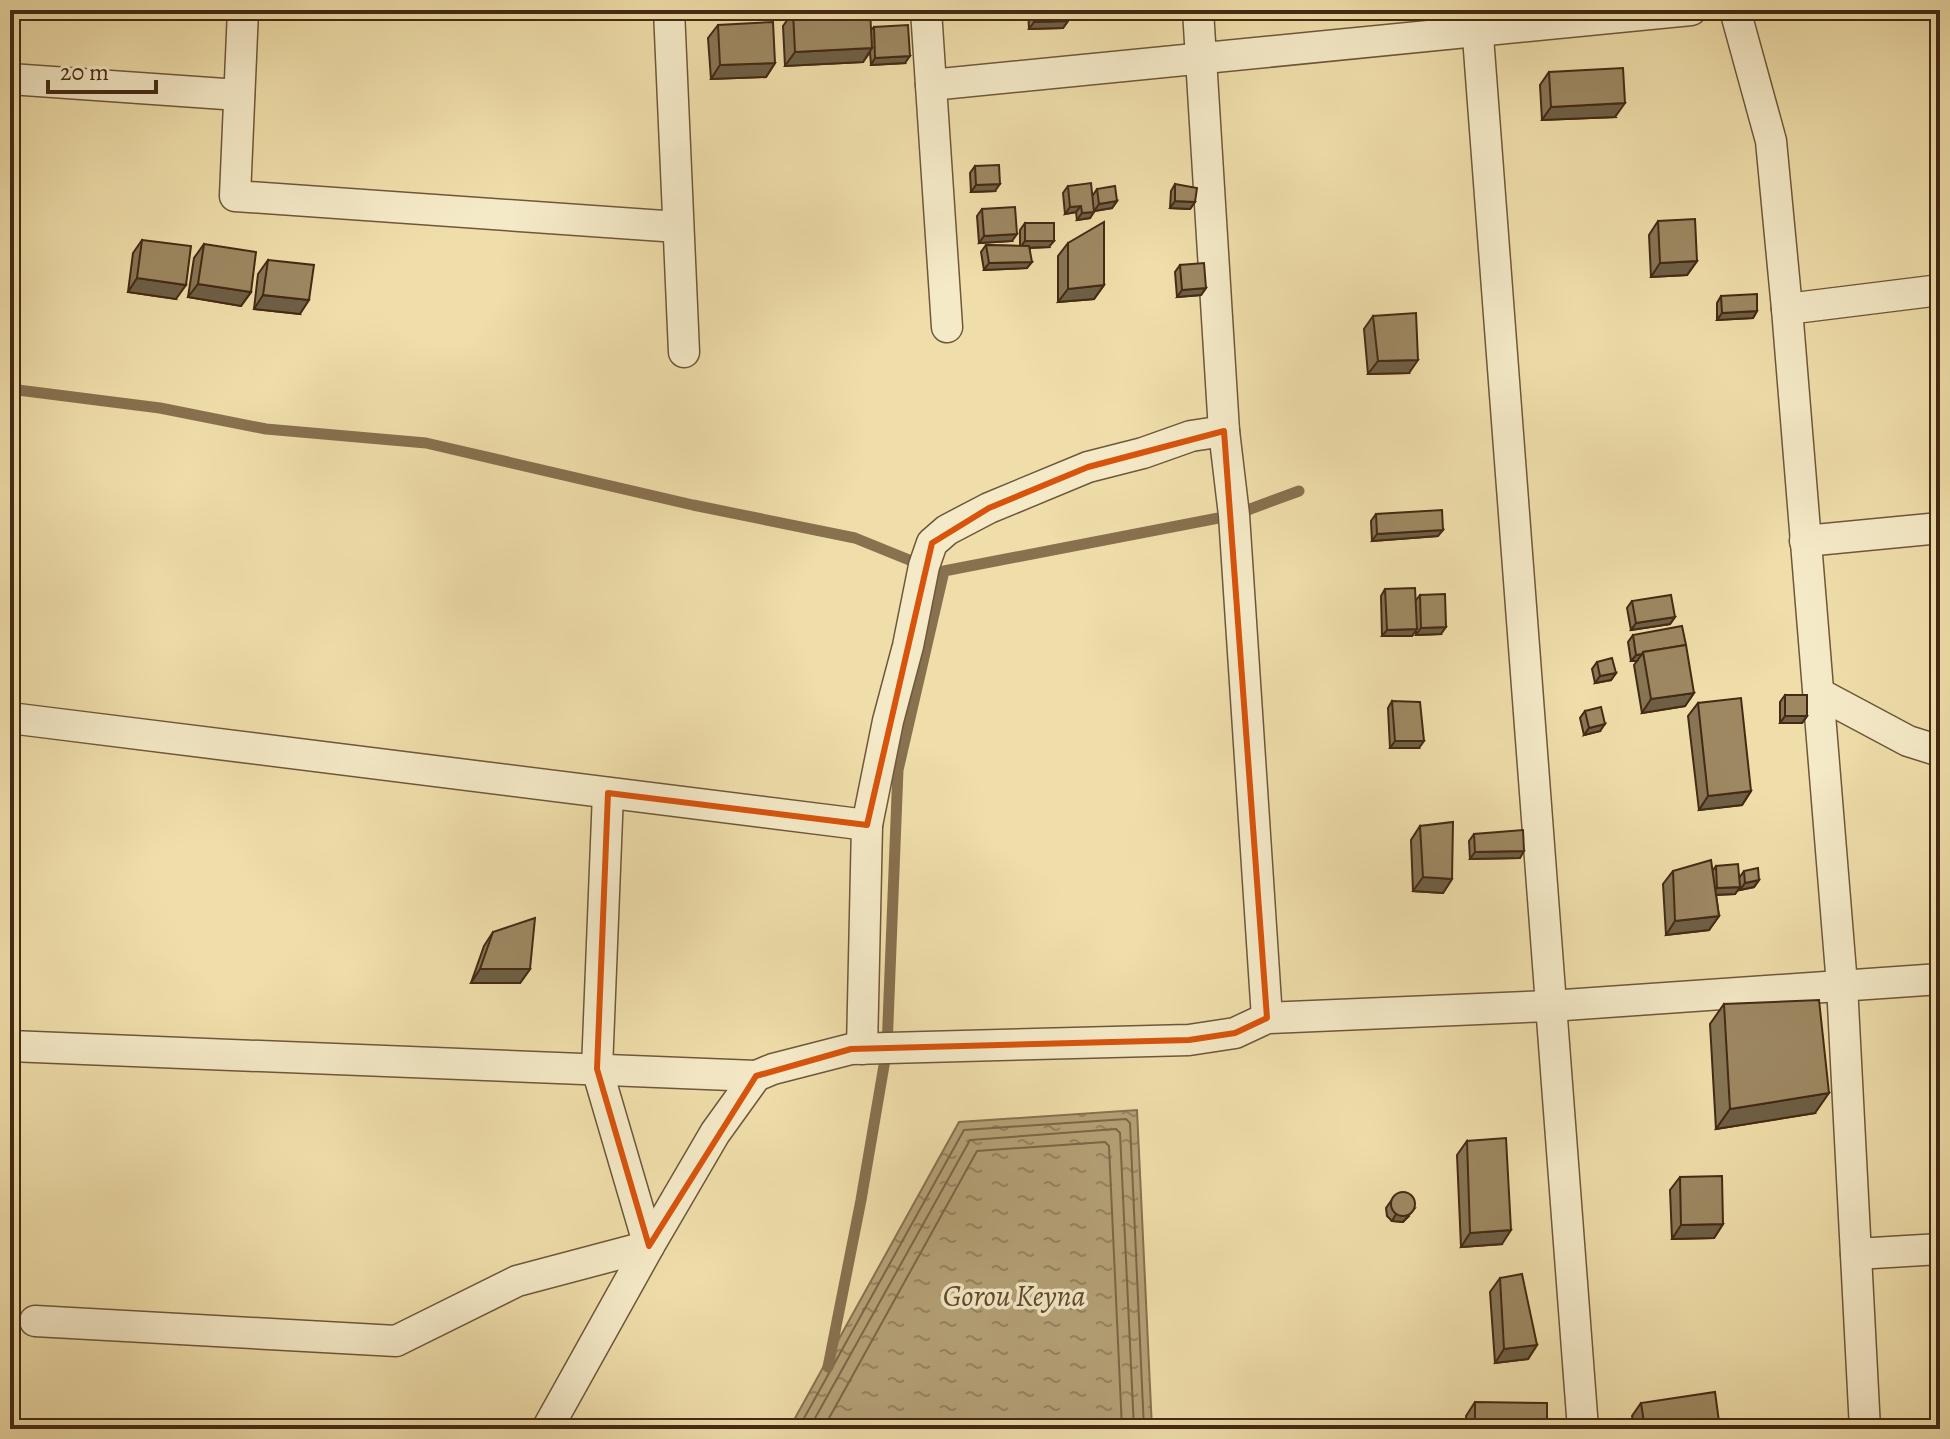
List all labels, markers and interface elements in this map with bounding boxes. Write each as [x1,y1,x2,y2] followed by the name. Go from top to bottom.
[48,44,156,94] scale bar
[60,56,109,88] text: 20 m
[943,1276,1085,1316] water label: Gorou Keyna

